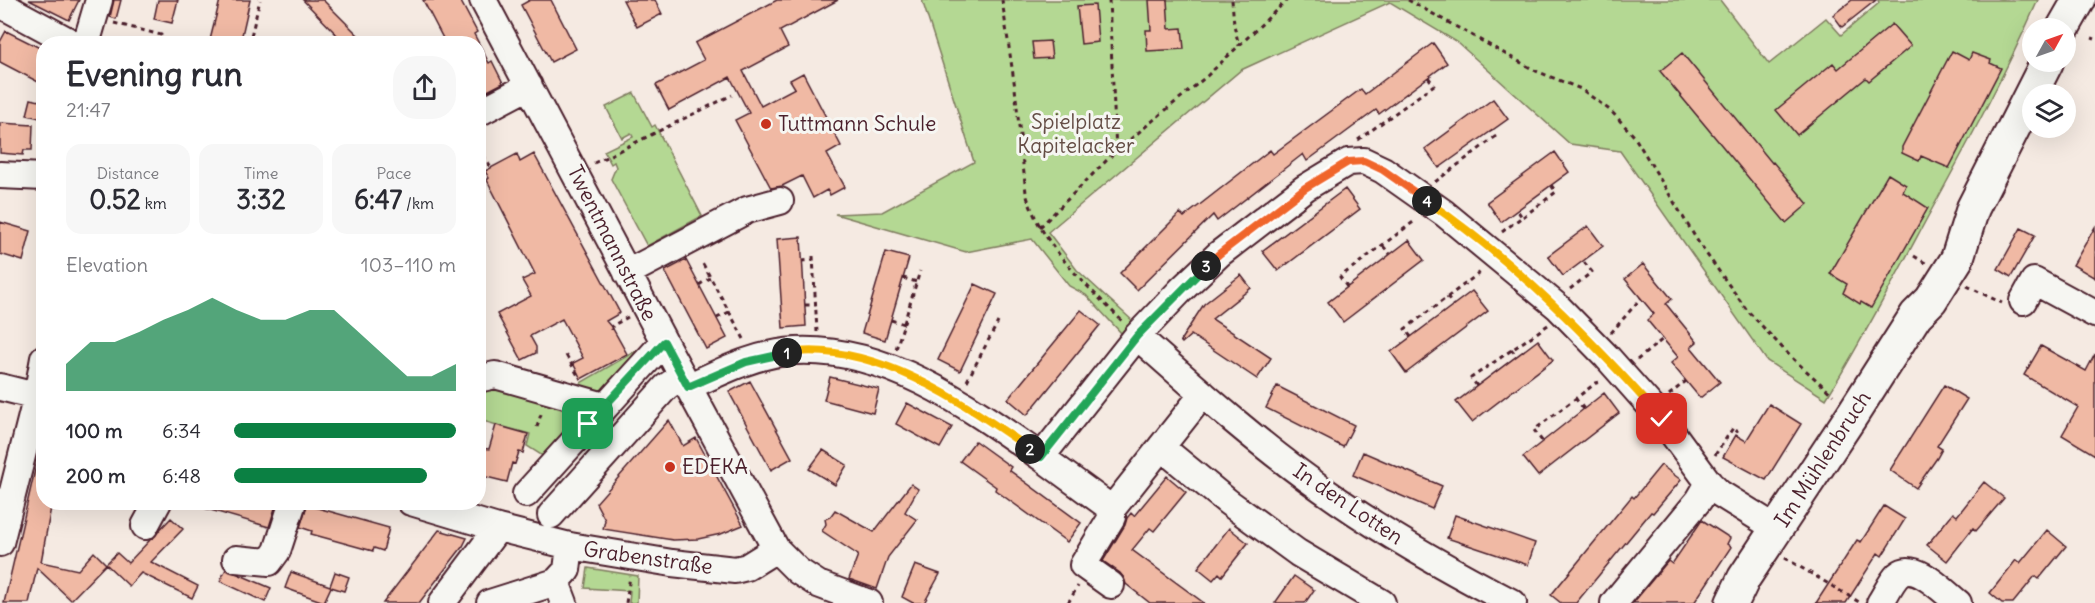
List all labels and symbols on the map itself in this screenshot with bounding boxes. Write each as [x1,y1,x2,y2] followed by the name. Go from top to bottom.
[2022,18,2076,72] north arrow
[1017,108,1135,159] park label: Spielplatz Kapitelacker
[778,110,936,137] place label: Tuttmann Schule
[759,117,773,131] marker: Tuttmann Schule
[562,160,663,325] street label: Twentmannstraße
[1412,186,1442,216] pin: 4
[1191,251,1221,281] pin: 3
[772,338,802,368] pin: 1
[1768,386,1877,532] street label: Im Mühlenbruch
[1636,393,1687,444] pin
[562,398,613,449] pin
[1015,434,1045,464] pin: 2
[682,453,748,480] place label: EDEKA
[1288,457,1409,550] street label: In den Lotten
[663,460,677,474] marker: EDEKA
[582,535,714,580] street label: Grabenstraße

